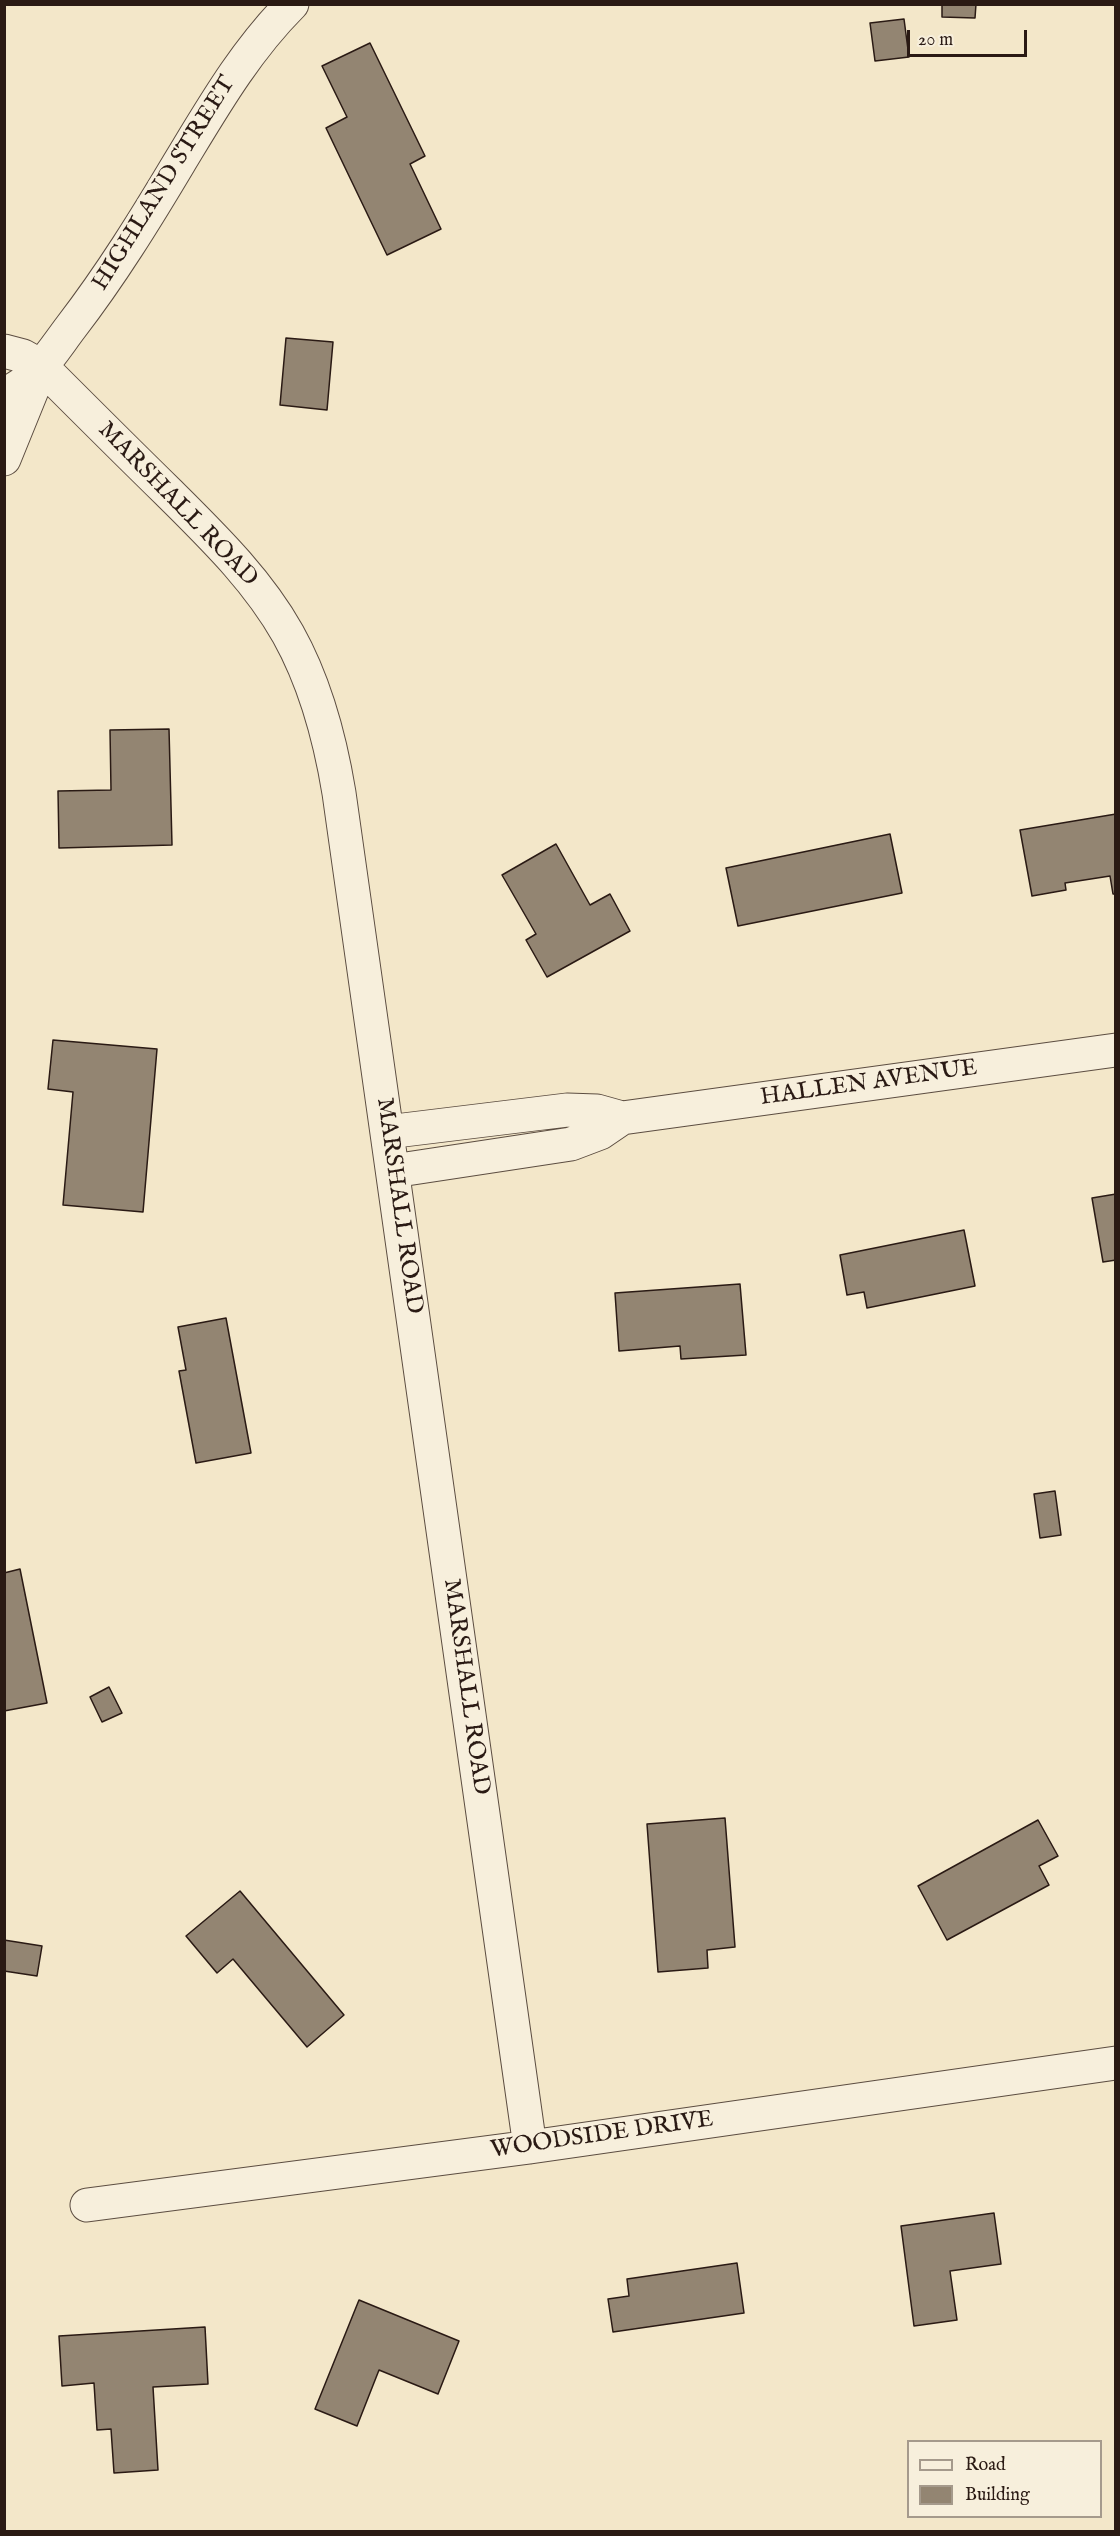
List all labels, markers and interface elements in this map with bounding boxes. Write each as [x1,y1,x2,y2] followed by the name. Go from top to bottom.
[910,18,1030,56] scale bar
[918,29,953,52] text: 20 m
[87,71,243,297] street label: HIGHLAND STREET
[91,417,263,593] street label: MARSHALL ROAD
[759,1055,979,1113] street label: HALLEN AVENUE
[369,1096,427,1316] street label: MARSHALL ROAD
[436,1577,494,1797] street label: MARSHALL ROAD
[489,2106,715,2166] street label: WOODSIDE DRIVE
[907,2440,1102,2518] legend
[965,2454,1006,2477] text: Road
[965,2484,1030,2507] text: Building

